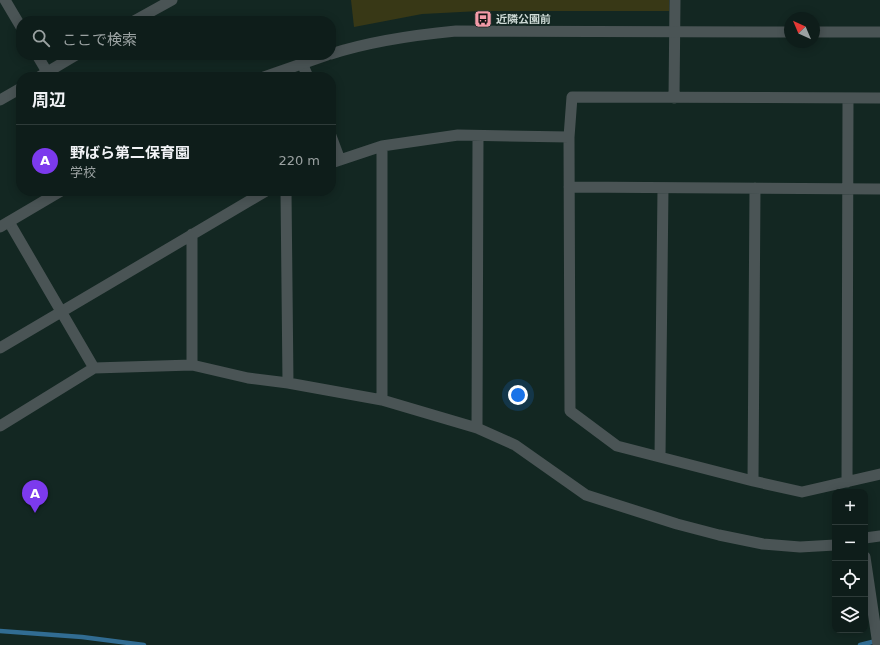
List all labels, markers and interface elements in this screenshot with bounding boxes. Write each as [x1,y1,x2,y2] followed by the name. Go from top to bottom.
[473,9,493,29] bus stop icon: 近隣公園前
[784,12,820,48] north arrow
[496,13,551,26] place label: 近隣公園前
[16,16,336,60] search box
[30,27,52,49] icon: search
[62,31,137,49] text: ここで検索
[32,90,66,110] text: 周辺
[70,144,190,162] text: 野ばら第二保育園
[40,153,50,168] text: A
[278,153,320,168] text: 220 m
[70,165,96,180] text: 学校
[508,385,528,405] your location
[22,480,48,513] pin: A
[832,489,868,633] map controls
[832,489,868,525] button: +
[832,525,868,561] button: −
[832,561,868,597] button: locate
[832,597,868,633] button: layers

